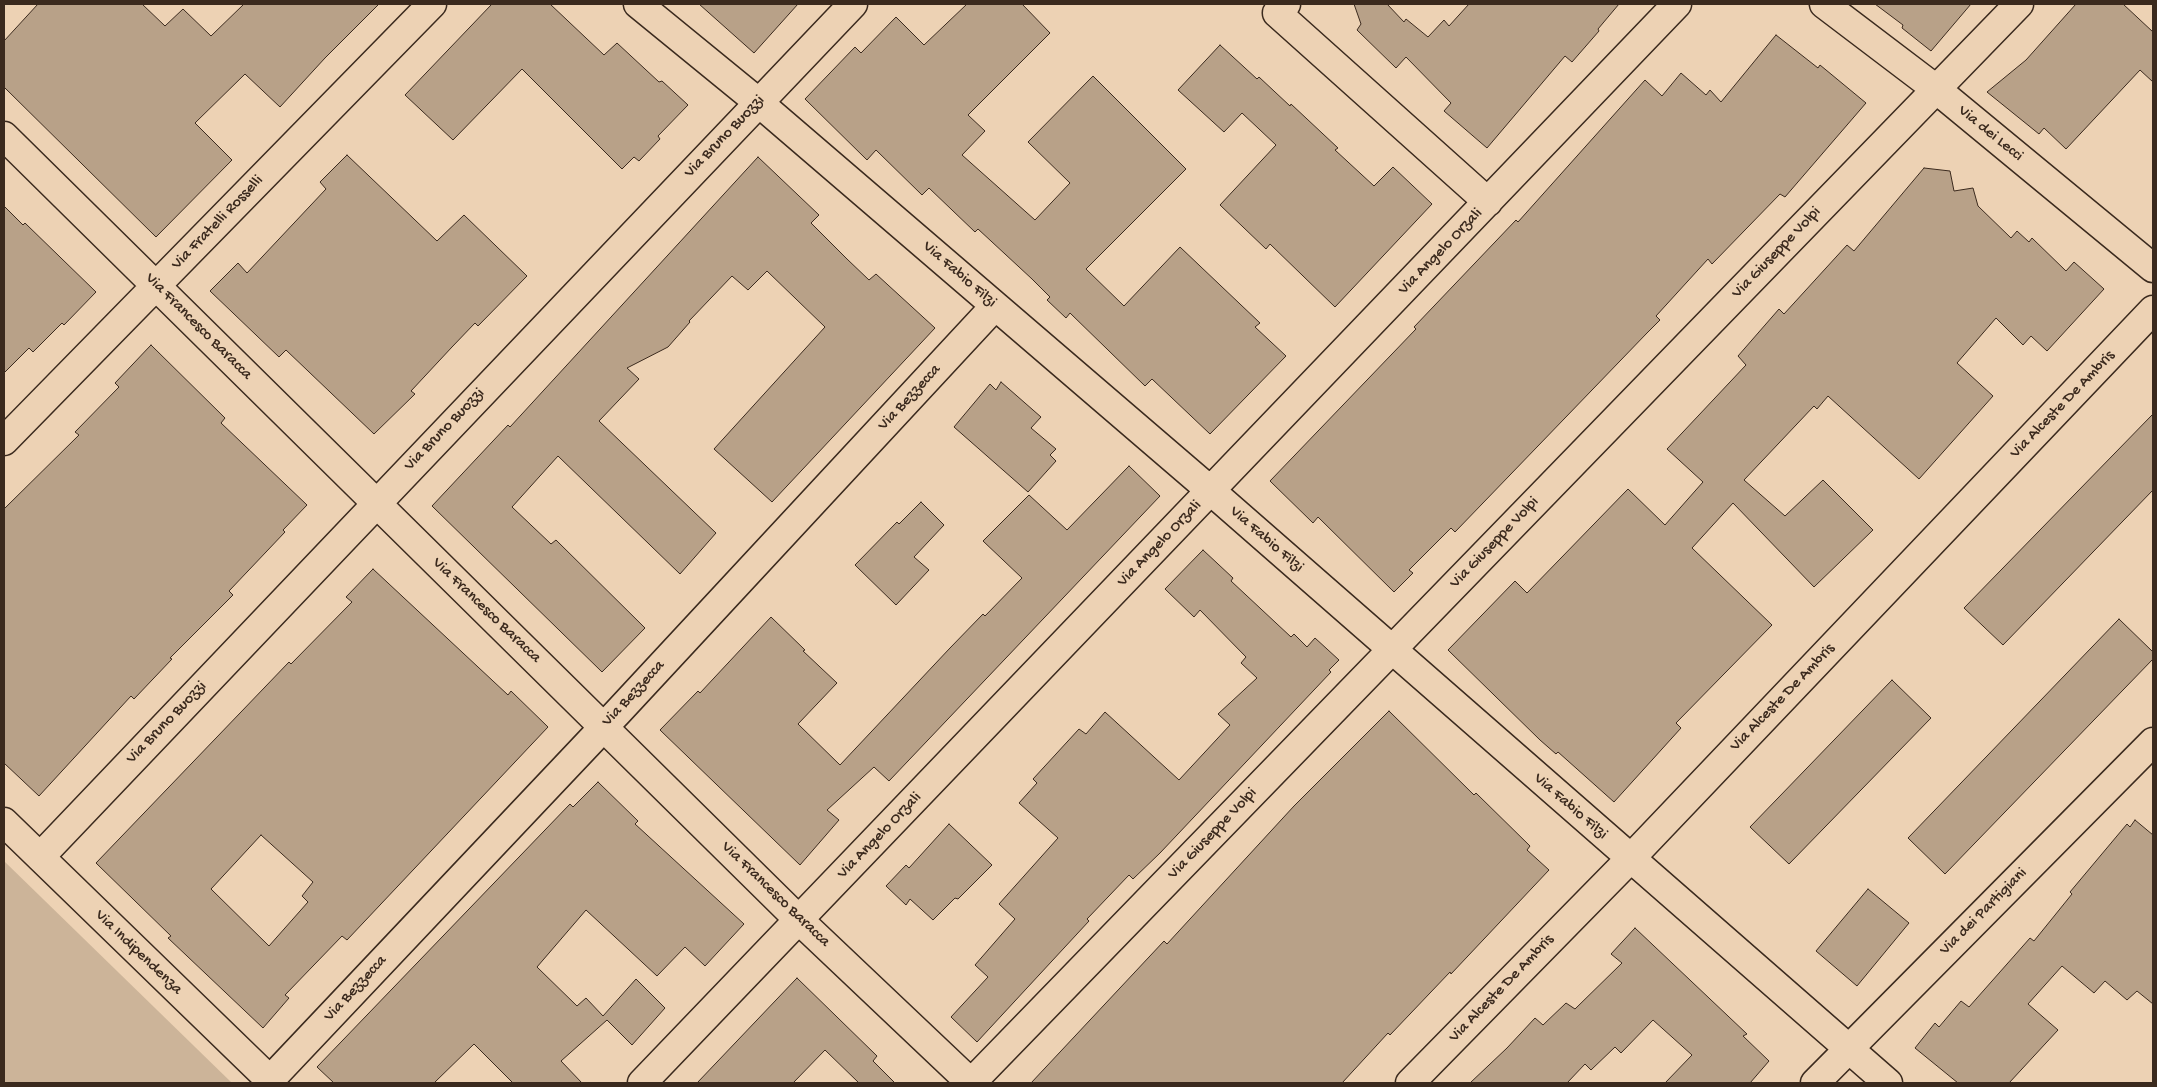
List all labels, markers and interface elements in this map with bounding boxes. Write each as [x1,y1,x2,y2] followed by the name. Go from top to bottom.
[681,92,769,182] street label: Via Bruno Buozzi
[1953,102,2027,166] street label: Via dei Lecci
[168,172,268,274] street label: Via Fratelli Rosselli
[1728,203,1826,303] street label: Via Giuseppe Volpi
[1395,205,1487,299] street label: Via Angelo Orzali
[918,238,1000,312] street label: Via Fabio Filzi
[140,269,256,385] street label: Via Francesco Baracca
[2006,347,2120,463] street label: Via Alceste De Ambris
[874,361,946,435] street label: Via Bezzecca
[401,385,489,475] street label: Via Bruno Buozzi
[1446,493,1544,593] street label: Via Giuseppe Volpi
[1114,497,1206,591] street label: Via Angelo Orzali
[1225,503,1307,577] street label: Via Fabio Filzi
[428,554,544,668] street label: Via Francesco Baracca
[1726,640,1840,756] street label: Via Alceste De Ambris
[598,657,670,731] street label: Via Bezzecca
[123,678,211,768] street label: Via Bruno Buozzi
[1529,770,1611,844] street label: Via Fabio Filzi
[1164,784,1262,884] street label: Via Giuseppe Volpi
[834,789,926,883] street label: Via Angelo Orzali
[717,838,833,952] street label: Via Francesco Baracca
[1936,864,2032,960] street label: Via dei Partigiani
[90,906,186,1000] street label: Via Indipendenza
[1445,931,1559,1047] street label: Via Alceste De Ambris
[320,952,392,1026] street label: Via Bezzecca

